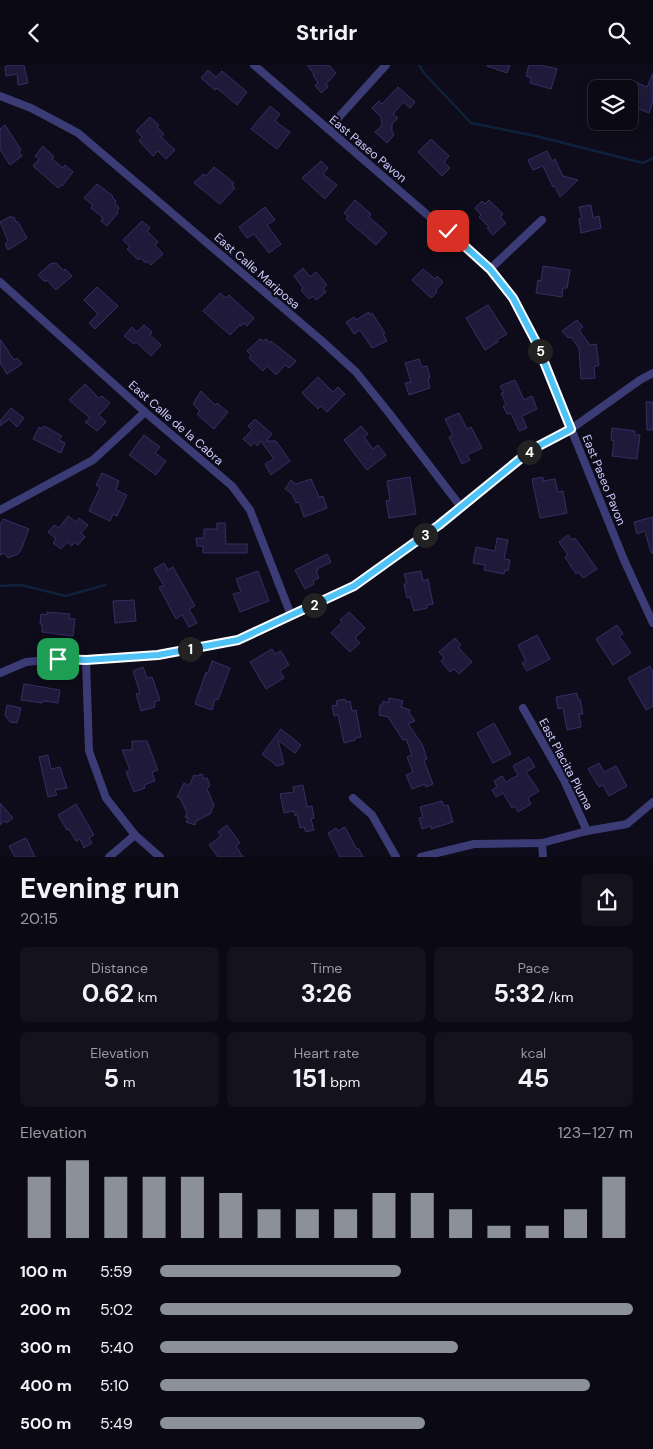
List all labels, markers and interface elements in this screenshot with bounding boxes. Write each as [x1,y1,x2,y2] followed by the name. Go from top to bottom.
[296,18,357,47] text: Stridr
[20,19,48,47] icon: back
[605,19,633,47] icon: search
[588,80,638,130] map controls
[588,80,638,130] button: layers
[326,112,410,186] street label: East Paseo Pavon
[427,210,469,252] pin
[434,217,462,245] icon: check
[211,229,303,313] street label: East Calle Mariposa
[528,339,552,363] pin: 5
[536,342,545,360] text: 5
[125,377,227,469] street label: East Calle de la Cabra
[579,432,630,528] street label: East Paseo Pavon
[516,439,542,465] pin: 4
[525,443,534,461] text: 4
[412,523,438,547] pin: 3
[421,526,430,544] text: 3
[302,593,326,617] pin: 2
[310,596,319,614] text: 2
[178,637,202,661] pin: 1
[37,638,79,680] pin
[188,640,193,658] text: 1
[44,645,72,673] icon: arrive
[535,716,597,812] street label: East Placita Pluma
[20,870,180,907] text: Evening run
[581,874,633,926] button: share
[20,908,58,929] text: 20:15
[91,959,148,977] text: Distance
[311,959,342,977] text: Time
[518,959,549,977] text: Pace
[82,977,134,1010] text: 0.62
[301,977,352,1010] text: 3:26
[493,977,545,1010] text: 5:32
[134,988,157,1006] text: km
[545,988,574,1006] text: /km
[90,1044,149,1062] text: Elevation
[294,1044,359,1062] text: Heart rate
[521,1044,546,1062] text: kcal
[104,1062,119,1095] text: 5
[293,1062,327,1095] text: 151
[518,1062,549,1095] text: 45
[119,1073,135,1091] text: m
[327,1073,360,1091] text: bpm
[20,1122,87,1143] text: Elevation
[558,1122,633,1143] text: 123–127 m
[20,1261,67,1282] text: 100 m
[100,1261,132,1282] text: 5:59
[20,1299,71,1320] text: 200 m
[100,1299,133,1320] text: 5:02
[20,1337,71,1358] text: 300 m
[100,1337,134,1358] text: 5:40
[20,1375,72,1396] text: 400 m
[100,1375,129,1396] text: 5:10
[20,1413,71,1434] text: 500 m
[100,1413,133,1434] text: 5:49

